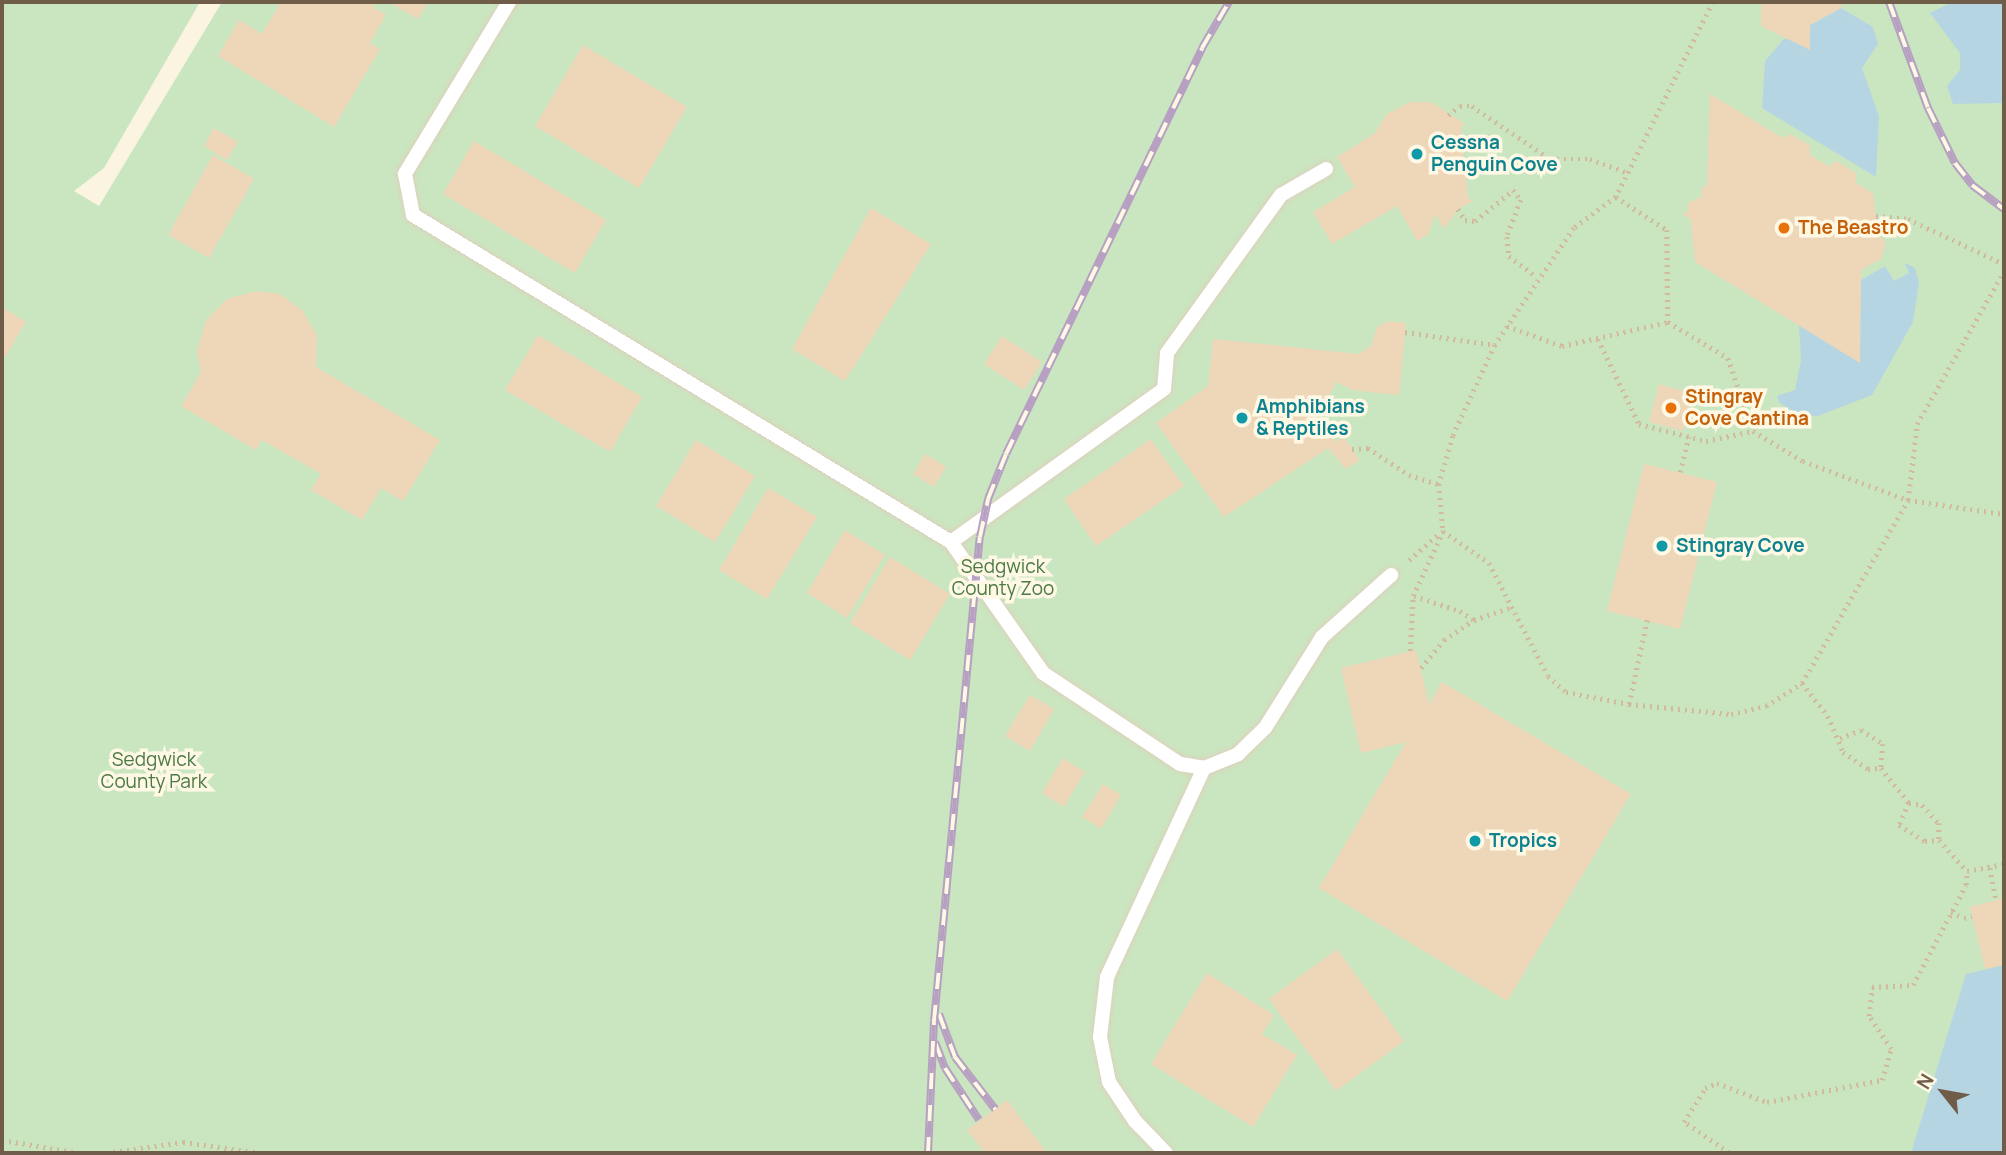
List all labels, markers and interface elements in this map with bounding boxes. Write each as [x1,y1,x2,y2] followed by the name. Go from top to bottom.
[1431,132,1558,176] place label: Cessna Penguin Cove
[1409,146,1425,162] marker: Cessna Penguin Cove
[1798,217,1908,239] place label: The Beastro
[1776,220,1792,236] marker: The Beastro
[1685,386,1809,430] place label: Stingray Cove Cantina
[1256,396,1365,440] place label: Amphibians & Reptiles
[1663,400,1679,416] marker: Stingray Cove Cantina
[1234,410,1250,426] marker: Amphibians & Reptiles
[1676,535,1805,557] place label: Stingray Cove
[1654,538,1670,554] marker: Stingray Cove
[952,556,1054,600] park label: Sedgwick County Zoo
[101,749,207,793] park label: Sedgwick County Park
[1489,830,1557,852] place label: Tropics
[1467,833,1483,849] marker: Tropics
[1908,1057,1978,1127] north arrow
[1910,1069,1940,1094] text: N

